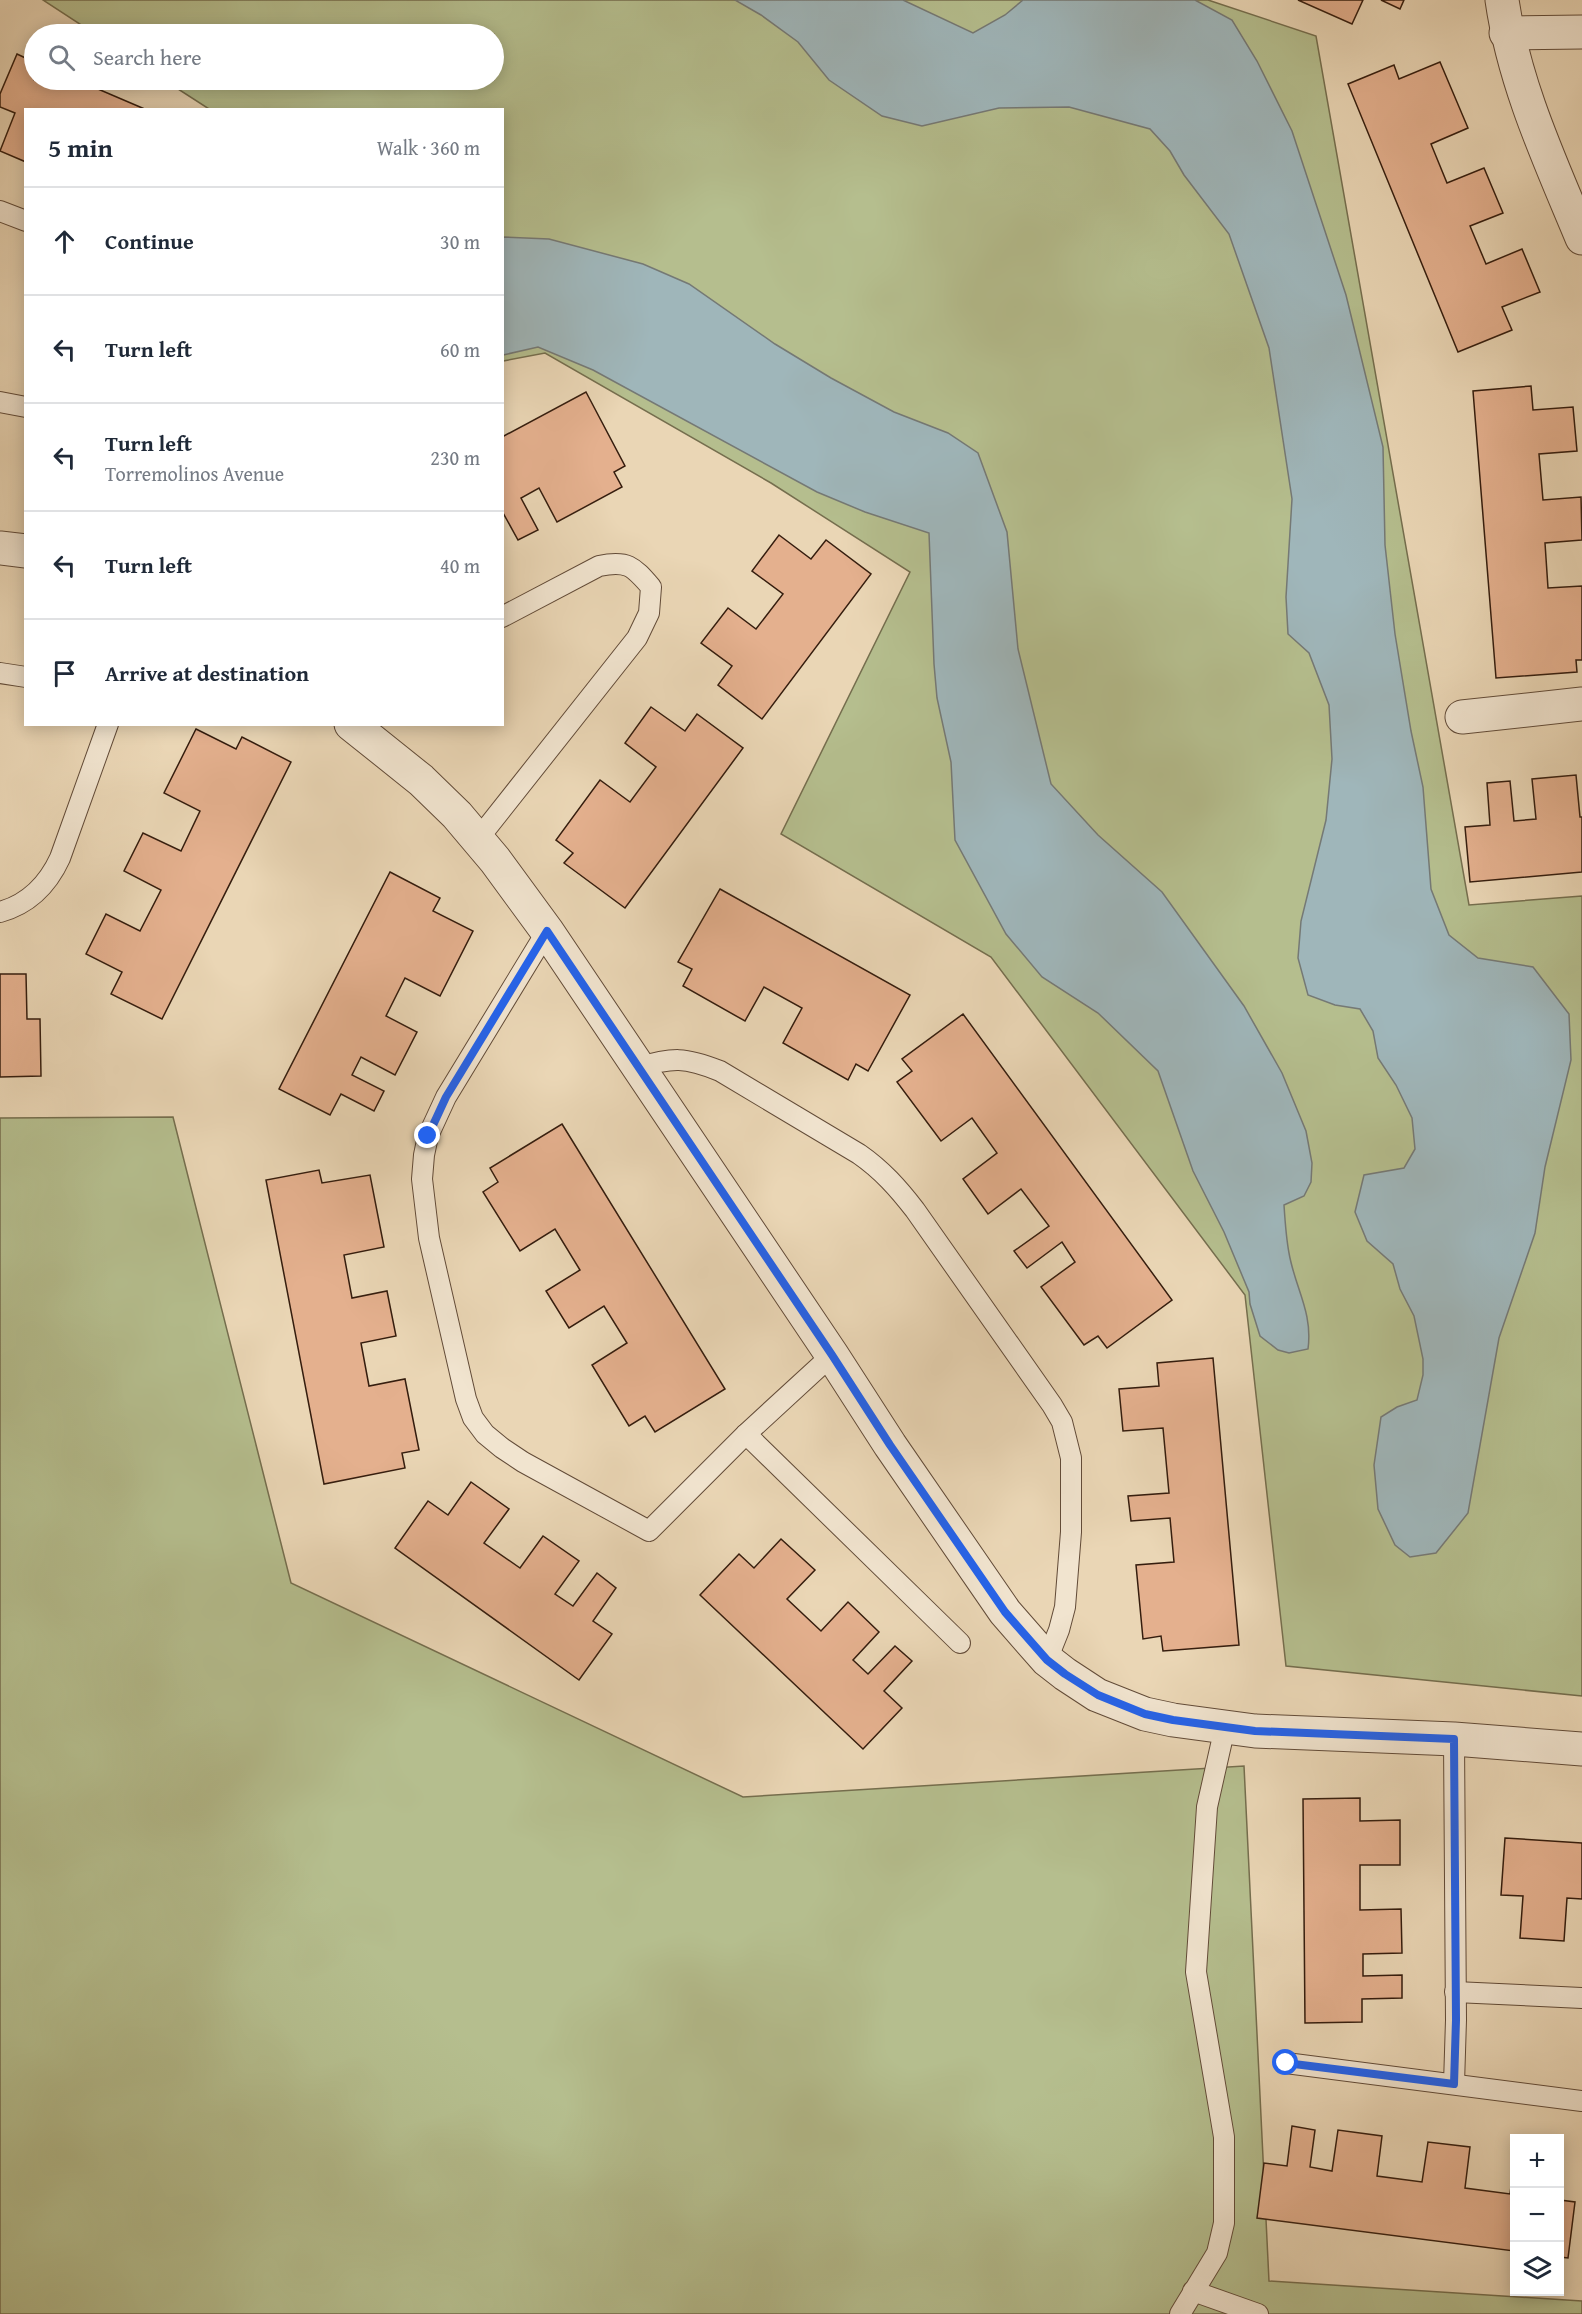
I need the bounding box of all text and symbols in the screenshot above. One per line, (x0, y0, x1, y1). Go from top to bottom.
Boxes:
search box (24, 24, 504, 90)
icon: search (45, 41, 78, 74)
text: Search here (93, 41, 202, 73)
text: 5 min (48, 128, 113, 167)
text: Walk · 360 m (377, 133, 480, 162)
icon: ahead (48, 225, 81, 258)
text: Continue (105, 225, 194, 257)
text: 30 m (440, 227, 480, 256)
icon: left (48, 333, 81, 366)
text: Turn left (105, 333, 192, 365)
text: 60 m (440, 335, 480, 364)
text: Turn left (105, 427, 192, 459)
icon: left (48, 441, 81, 474)
text: 230 m (430, 443, 480, 472)
text: Torremolinos Avenue (105, 459, 284, 488)
icon: left (48, 549, 81, 582)
text: Turn left (105, 549, 192, 581)
text: 40 m (440, 551, 480, 580)
icon: arrive (48, 657, 81, 690)
text: Arrive at destination (105, 657, 309, 689)
route end (414, 1122, 440, 1148)
route start (1272, 2049, 1298, 2075)
map controls (1510, 2134, 1564, 2296)
button: + (1510, 2134, 1564, 2188)
button: − (1510, 2188, 1564, 2242)
button: layers (1510, 2242, 1564, 2296)

